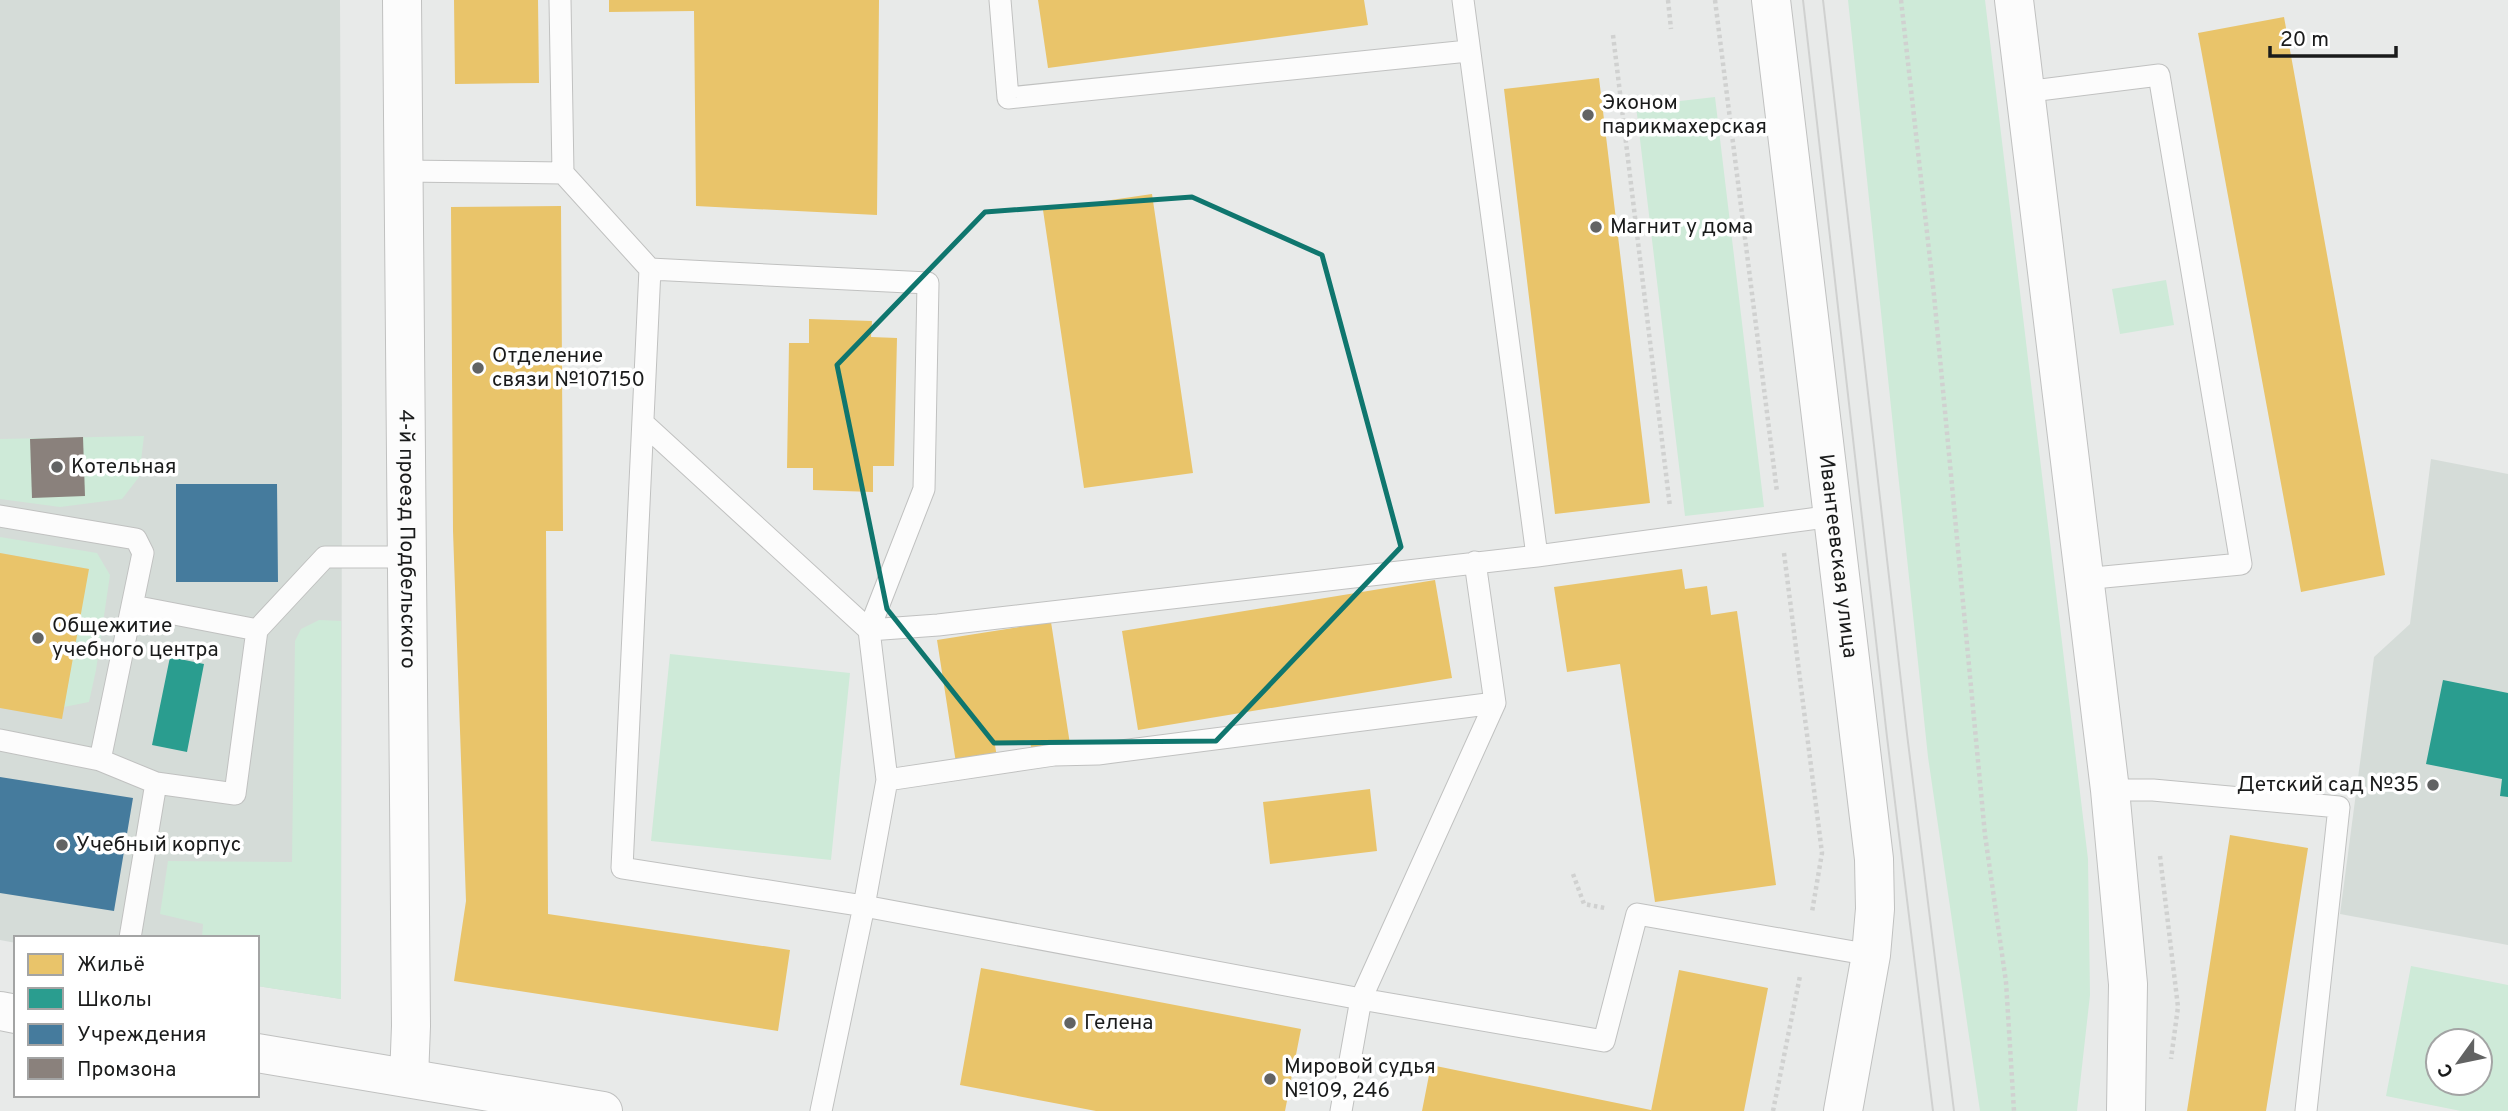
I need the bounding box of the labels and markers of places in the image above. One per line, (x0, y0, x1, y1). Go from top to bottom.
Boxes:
place label: Эконом парикмахерская (1602, 90, 1767, 141)
marker: Эконом парикмахерская (1580, 107, 1596, 123)
place label: Магнит у дома (1610, 214, 1753, 241)
marker: Магнит у дома (1588, 219, 1604, 235)
place label: Отделение связи №107150 (492, 343, 645, 394)
marker: Отделение связи №107150 (470, 360, 486, 376)
place label: Котельная (71, 454, 176, 481)
marker: Котельная (49, 459, 65, 475)
place label: Общежитие учебного центра (52, 613, 219, 664)
marker: Общежитие учебного центра (30, 630, 46, 646)
place label: Детский сад №35 (2237, 772, 2419, 799)
marker: Детский сад №35 (2425, 777, 2441, 793)
place label: Учебный корпус (76, 832, 241, 859)
marker: Учебный корпус (54, 837, 70, 853)
place label: Гелена (1084, 1010, 1153, 1037)
marker: Гелена (1062, 1015, 1078, 1031)
place label: Мировой судья №109, 246 (1284, 1054, 1436, 1105)
marker: Мировой судья №109, 246 (1262, 1071, 1278, 1087)

